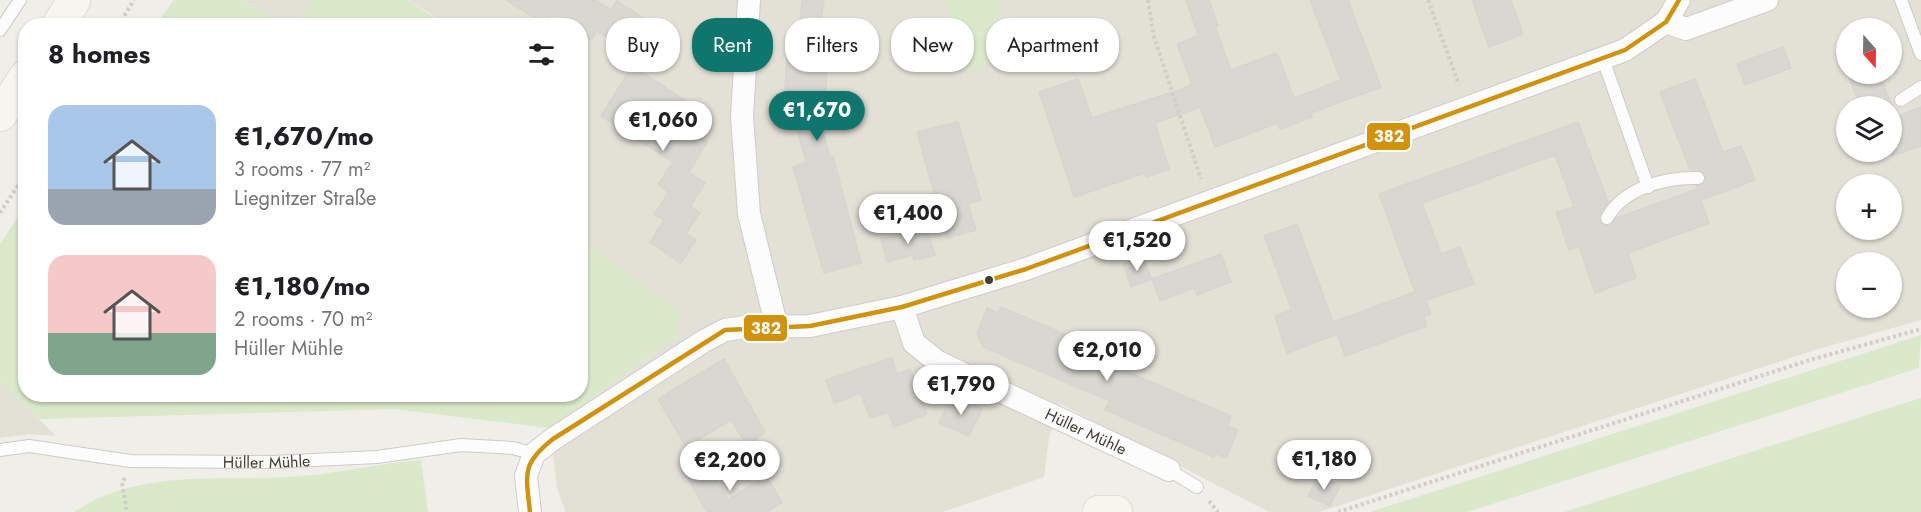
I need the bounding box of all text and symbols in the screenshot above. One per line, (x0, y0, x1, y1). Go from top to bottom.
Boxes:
chip: Buy (606, 18, 680, 72)
chip: Rent (692, 18, 773, 72)
chip: Filters (785, 18, 879, 72)
chip: New (891, 18, 974, 72)
chip: Apartment (986, 18, 1119, 72)
north arrow (1836, 18, 1902, 84)
map controls (1836, 18, 1902, 318)
text: 8 homes (48, 35, 150, 73)
icon: filters (525, 38, 558, 71)
pin: €1,670 (768, 91, 866, 142)
text: €1,670 (783, 96, 851, 125)
button: layers (1836, 96, 1902, 162)
pin: €1,060 (614, 101, 712, 152)
text: €1,060 (628, 106, 698, 135)
text: €1,670/mo (234, 117, 374, 155)
line badge: 382 (1366, 122, 1411, 151)
text: 382 (1374, 125, 1404, 148)
icon: home (96, 129, 168, 201)
text: 3 rooms · 77 m² (234, 155, 371, 184)
button: + (1836, 174, 1902, 240)
text: Liegnitzer Straße (234, 184, 376, 213)
pin: €1,400 (859, 194, 957, 245)
text: €1,400 (873, 199, 943, 228)
pin: €1,520 (1088, 221, 1186, 272)
text: €1,520 (1102, 226, 1172, 255)
button: − (1836, 252, 1902, 318)
text: €1,180/mo (234, 267, 370, 305)
unlabelled marker (983, 274, 995, 286)
icon: home (96, 279, 168, 351)
text: 2 rooms · 70 m² (234, 305, 372, 334)
line badge: 382 (743, 314, 788, 342)
text: 382 (751, 317, 781, 340)
pin: €2,010 (1058, 331, 1156, 382)
text: Hüller Mühle (234, 334, 343, 363)
text: €2,010 (1072, 336, 1142, 365)
pin: €1,790 (912, 365, 1010, 416)
text: €1,790 (927, 370, 995, 399)
street label: Hüller Mühle (1042, 402, 1131, 460)
pin: €1,180 (1275, 440, 1373, 491)
pin: €2,200 (681, 441, 779, 492)
text: €1,180 (1291, 445, 1357, 474)
text: €2,200 (694, 446, 766, 475)
street label: Hüller Mühle (223, 449, 311, 474)

